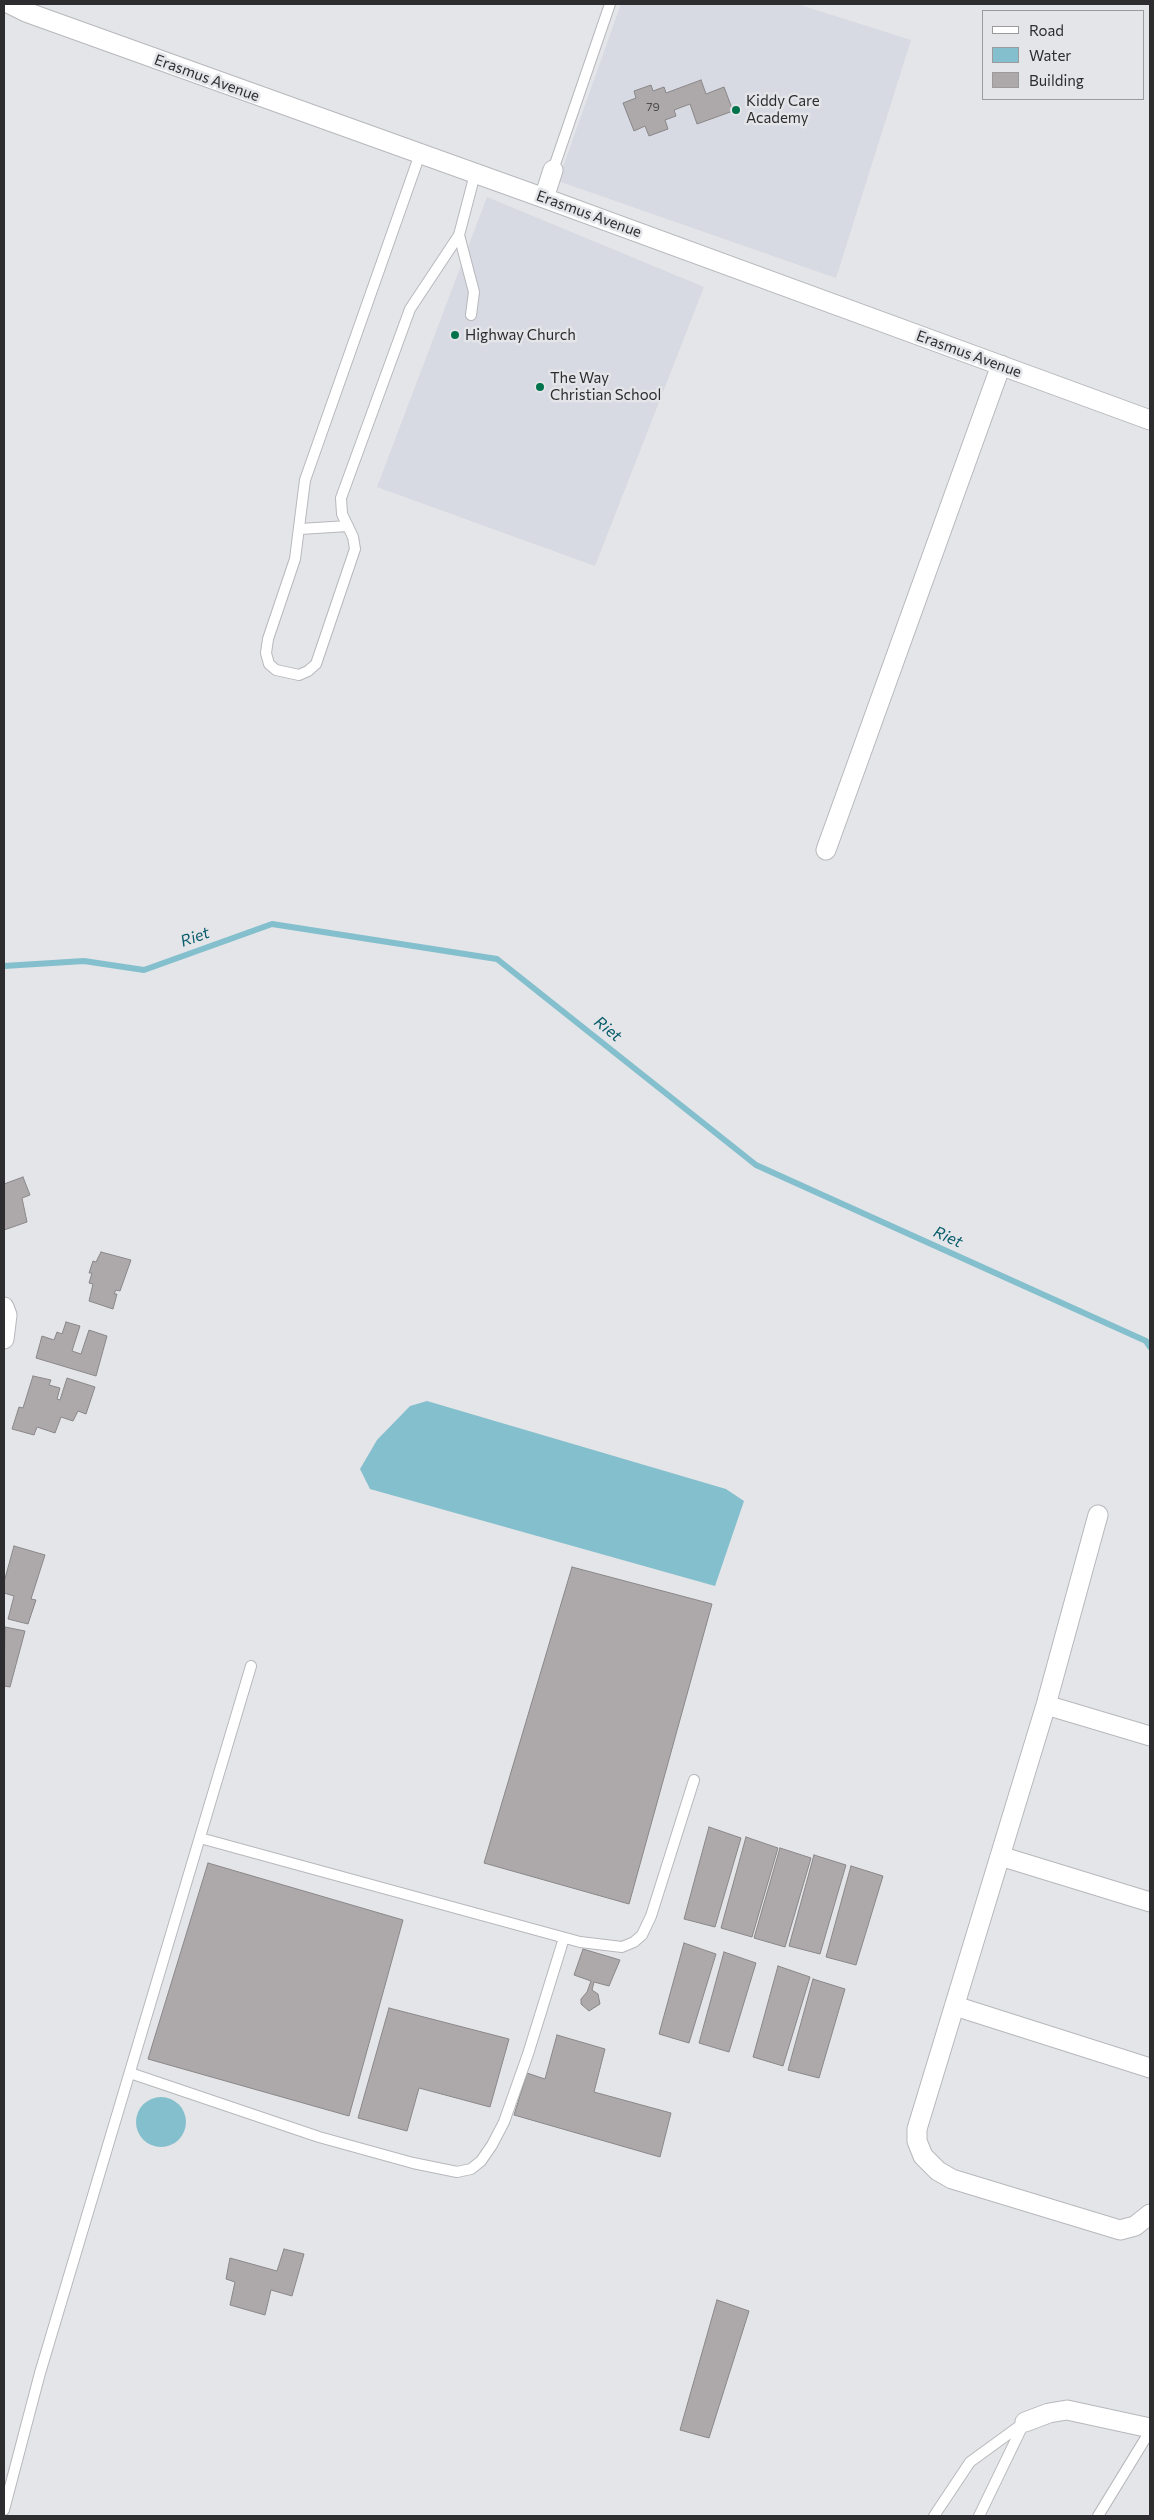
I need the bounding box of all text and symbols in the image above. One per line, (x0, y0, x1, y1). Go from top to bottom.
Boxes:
legend (982, 10, 1144, 100)
text: Road (1029, 21, 1064, 39)
text: Water (1029, 46, 1071, 64)
street label: Erasmus Avenue (152, 51, 262, 105)
text: Building (1029, 71, 1084, 89)
place label: Kiddy Care Academy (746, 92, 820, 127)
house number: 79 (646, 100, 660, 114)
marker: Kiddy Care Academy (730, 104, 742, 116)
street label: Erasmus Avenue (534, 187, 644, 241)
place label: Highway Church (465, 326, 576, 344)
street label: Erasmus Avenue (914, 327, 1024, 381)
marker: Highway Church (449, 329, 461, 341)
place label: The Way Christian School (550, 369, 661, 404)
marker: The Way Christian School (534, 381, 546, 393)
water label: Riet (178, 923, 212, 951)
water label: Riet (590, 1012, 626, 1046)
water label: Riet (931, 1222, 965, 1252)

